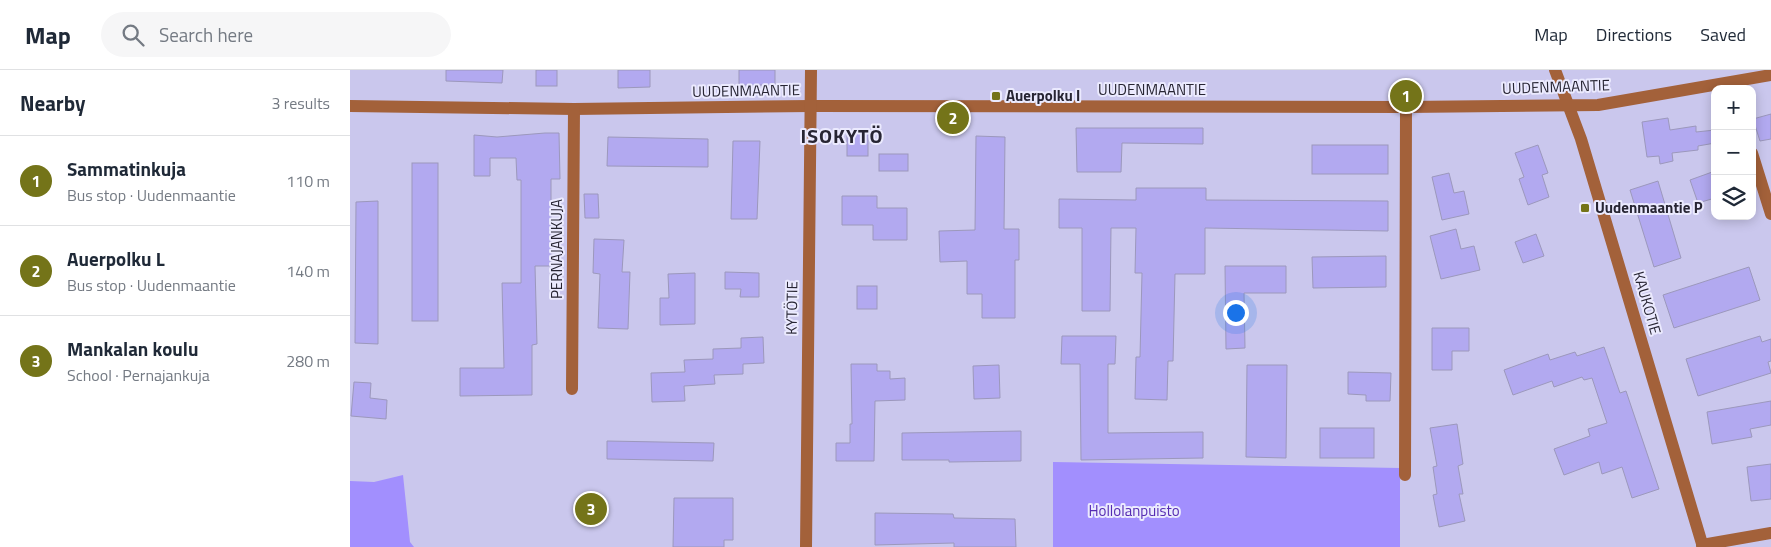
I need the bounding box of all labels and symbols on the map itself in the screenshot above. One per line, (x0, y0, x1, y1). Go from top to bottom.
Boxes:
street label: UUDENMAANTIE (1502, 73, 1610, 100)
pin: 1 (1390, 77, 1422, 115)
street label: UUDENMAANTIE (692, 78, 800, 103)
street label: UUDENMAANTIE (1098, 78, 1206, 101)
place label: Auerpolku I (1006, 84, 1080, 107)
marker: Auerpolku I (990, 90, 1002, 102)
pin: 2 (937, 99, 969, 137)
district label: ISOKYTÖ (800, 120, 884, 151)
place label: Uudenmaantie P (1595, 196, 1703, 219)
street label: PERNAJANKUJA (545, 199, 568, 299)
marker: Uudenmaantie P (1579, 202, 1591, 214)
street label: KAUKOTIE (1627, 269, 1667, 337)
street label: KYTÖTIE (780, 281, 803, 335)
your location (1223, 300, 1249, 326)
pin: 3 (575, 490, 607, 528)
park label: Hollolanpuisto (1088, 499, 1180, 522)

